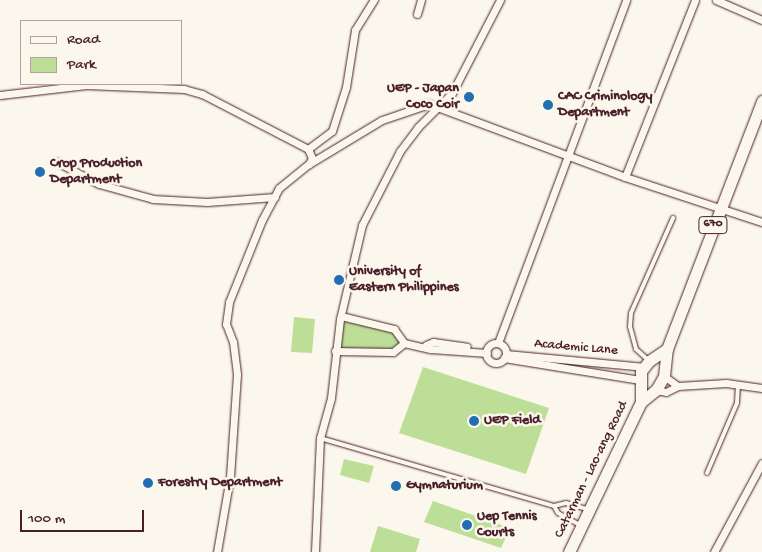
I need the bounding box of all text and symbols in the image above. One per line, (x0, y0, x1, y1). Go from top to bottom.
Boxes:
legend (20, 20, 182, 85)
text: Road (67, 31, 100, 49)
text: Park (67, 56, 96, 74)
place label: UEP - Japan Coco Coir (387, 81, 459, 114)
place label: CAC Criminology Department (558, 89, 652, 121)
marker: UEP - Japan Coco Coir (463, 91, 475, 103)
marker: CAC Criminology Department (542, 99, 554, 111)
place label: Crop Production Department (50, 156, 142, 188)
marker: Crop Production Department (34, 166, 46, 178)
road number: 670 (698, 216, 728, 234)
place label: University of Eastern Philippines (349, 264, 459, 296)
marker: University of Eastern Philippines (333, 274, 345, 286)
street label: Academic Lane (533, 336, 619, 360)
street label: Catarman - Lao-ang Road (552, 399, 632, 541)
place label: UEP Field (484, 413, 541, 429)
marker: UEP Field (468, 415, 480, 427)
place label: Forestry Department (158, 475, 282, 491)
marker: Forestry Department (142, 477, 154, 489)
place label: Gymnaturium (406, 478, 483, 494)
marker: Gymnaturium (390, 480, 402, 492)
scale bar (22, 500, 146, 532)
place label: Uep Tennis Courts (477, 509, 537, 542)
text: 100 m (28, 510, 65, 528)
marker: Uep Tennis Courts (461, 519, 473, 531)

